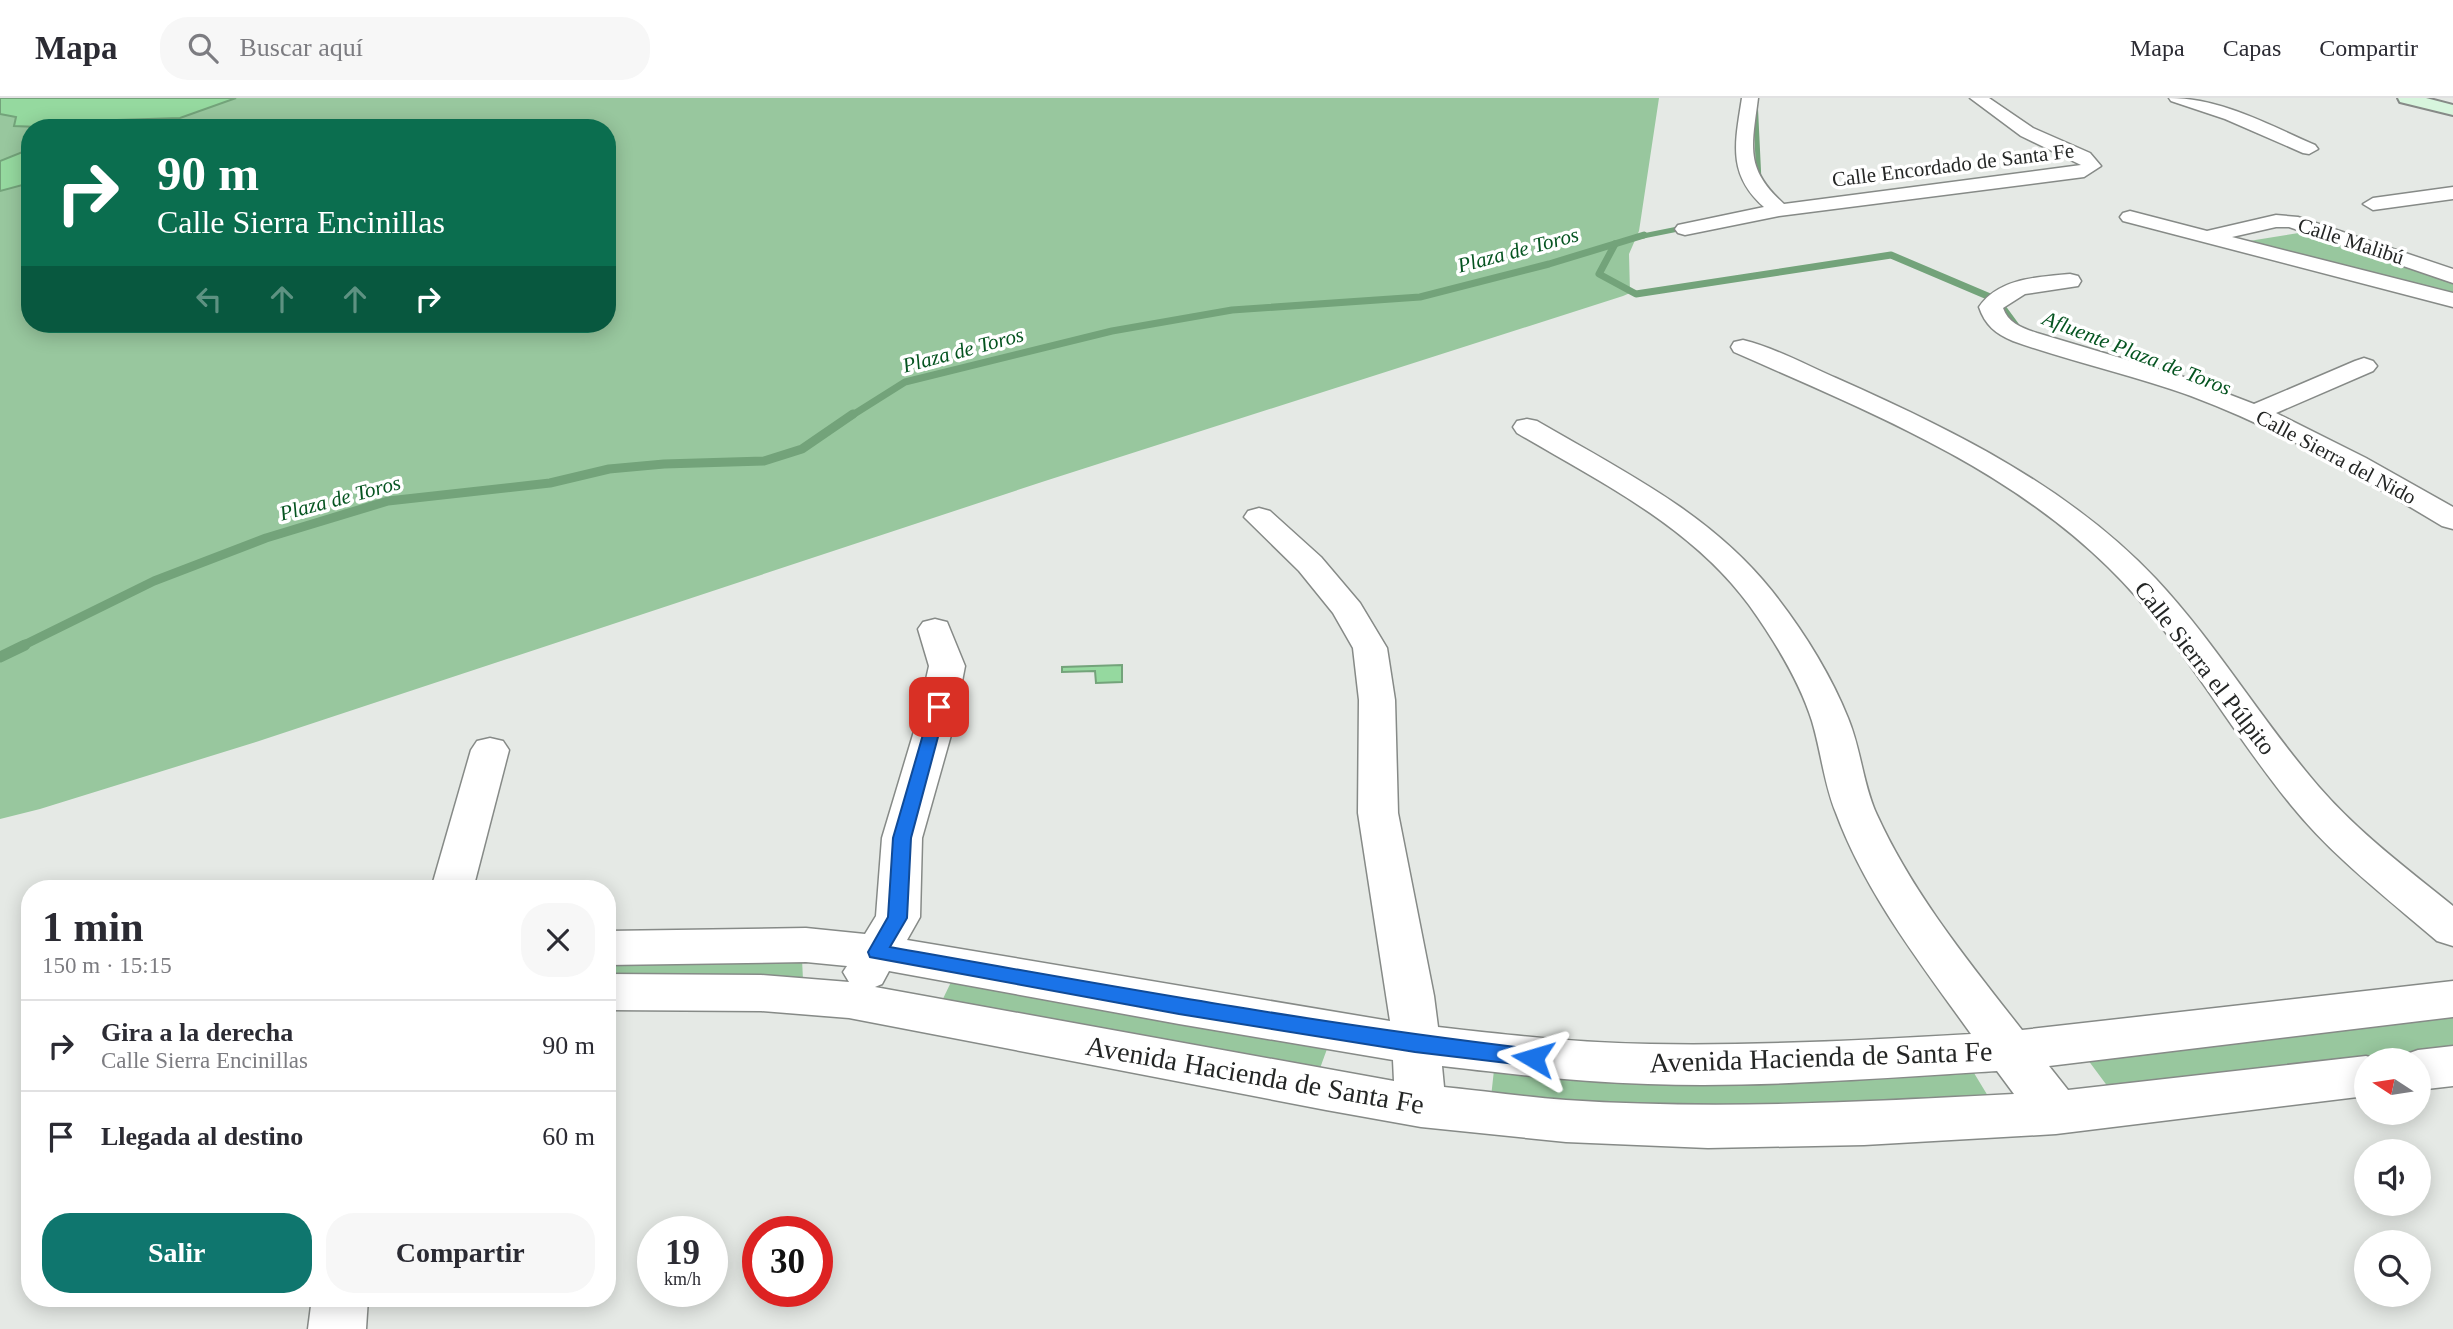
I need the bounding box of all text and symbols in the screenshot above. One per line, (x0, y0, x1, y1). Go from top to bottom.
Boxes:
search box (160, 17, 650, 80)
icon: search (184, 29, 222, 67)
text: Mapa (35, 30, 118, 66)
text: Buscar aquí (240, 33, 363, 62)
text: Mapa (2130, 35, 2185, 61)
text: Capas (2223, 35, 2281, 61)
text: Compartir (2319, 35, 2418, 61)
street label: Calle Encordado de Santa Fe (1831, 138, 2075, 192)
text: 90 m (157, 146, 259, 201)
icon: right (42, 147, 133, 238)
text: Calle Sierra Encinillas (157, 204, 445, 240)
street label: Calle Malibú (2295, 213, 2408, 270)
water label: Plaza de Toros (1454, 222, 1581, 278)
icon: left (190, 280, 228, 318)
icon: ahead (263, 280, 301, 318)
icon: ahead (336, 280, 374, 318)
icon: right (409, 280, 447, 318)
water label: Afluente Plaza de Toros (2038, 305, 2235, 400)
water label: Plaza de Toros (899, 322, 1026, 378)
street label: Calle Sierra del Nido (2252, 405, 2420, 509)
water label: Plaza de Toros (276, 470, 403, 526)
street label: Calle Sierra el Púlpito (2129, 576, 2281, 760)
pin (909, 677, 969, 737)
icon: arrive (920, 688, 958, 726)
button: close (521, 903, 595, 977)
text: 1 min (42, 904, 144, 950)
text: 150 m · 15:15 (42, 953, 172, 978)
text: Gira a la derecha (101, 1018, 293, 1047)
position arrow (1496, 1021, 1570, 1095)
icon: right (42, 1027, 80, 1065)
street label: Avenida Hacienda de Santa Fe (1083, 1030, 1427, 1120)
text: 90 m (542, 1031, 595, 1060)
street label: Avenida Hacienda de Santa Fe (1649, 1036, 1993, 1078)
text: Calle Sierra Encinillas (101, 1048, 308, 1073)
north arrow (2354, 1048, 2431, 1125)
map controls (2354, 1048, 2431, 1307)
icon: arrive (42, 1118, 80, 1156)
text: Llegada al destino (101, 1122, 303, 1151)
text: 60 m (542, 1122, 595, 1151)
button: sound (2354, 1139, 2431, 1216)
button: Salir (42, 1213, 312, 1293)
button: Compartir (326, 1213, 595, 1293)
speed limit sign: 30 (742, 1216, 833, 1307)
button: search (2354, 1230, 2431, 1307)
text: 19 (665, 1233, 700, 1272)
text: km/h (664, 1269, 701, 1289)

